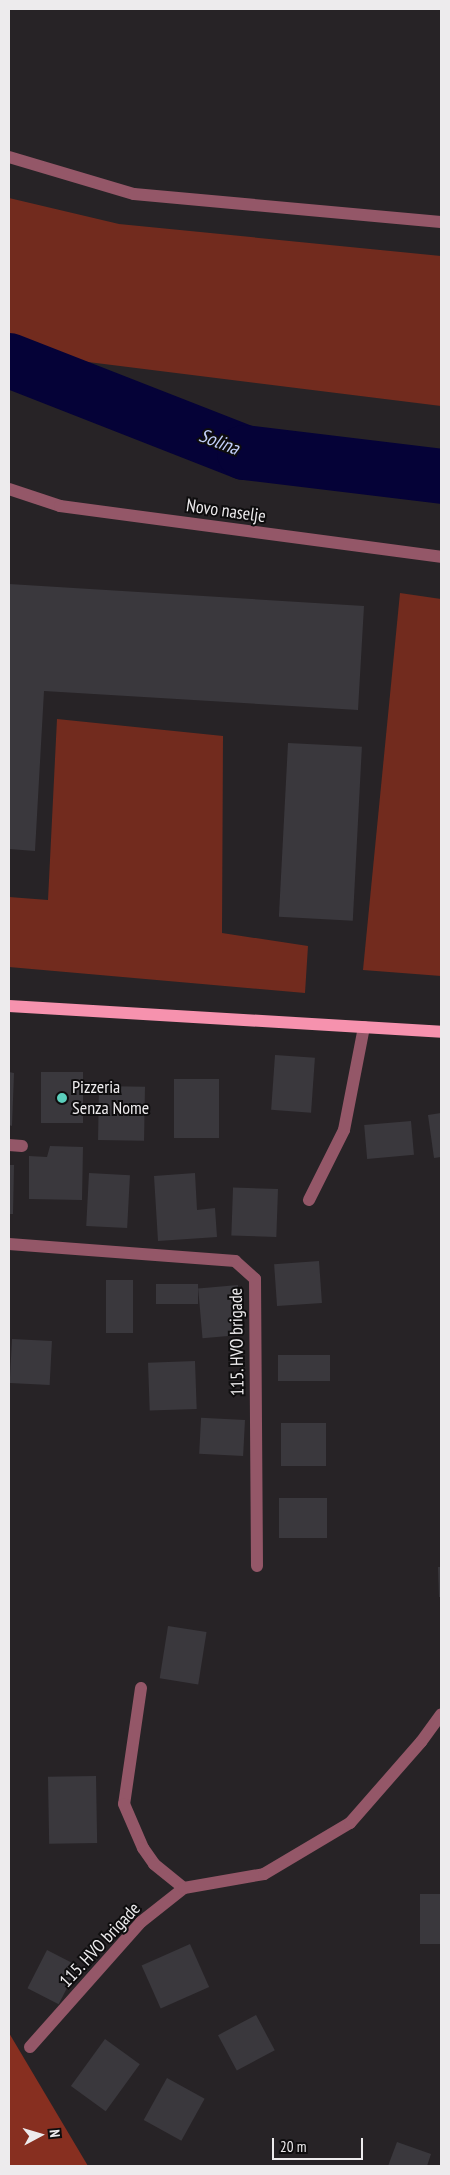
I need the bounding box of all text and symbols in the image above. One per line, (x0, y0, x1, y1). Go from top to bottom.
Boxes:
water label: Solina (196, 424, 242, 460)
street label: Novo naselje (185, 495, 267, 527)
place label: Pizzeria Senza Nome (72, 1077, 149, 1120)
marker: Pizzeria Senza Nome (56, 1092, 68, 1104)
street label: 115. HVO brigade (225, 1287, 249, 1397)
street label: 115. HVO brigade (55, 1898, 145, 1992)
north arrow (15, 2110, 65, 2160)
scale bar (275, 2128, 366, 2160)
text: N (46, 2129, 64, 2138)
text: 20 m (280, 2137, 306, 2156)

